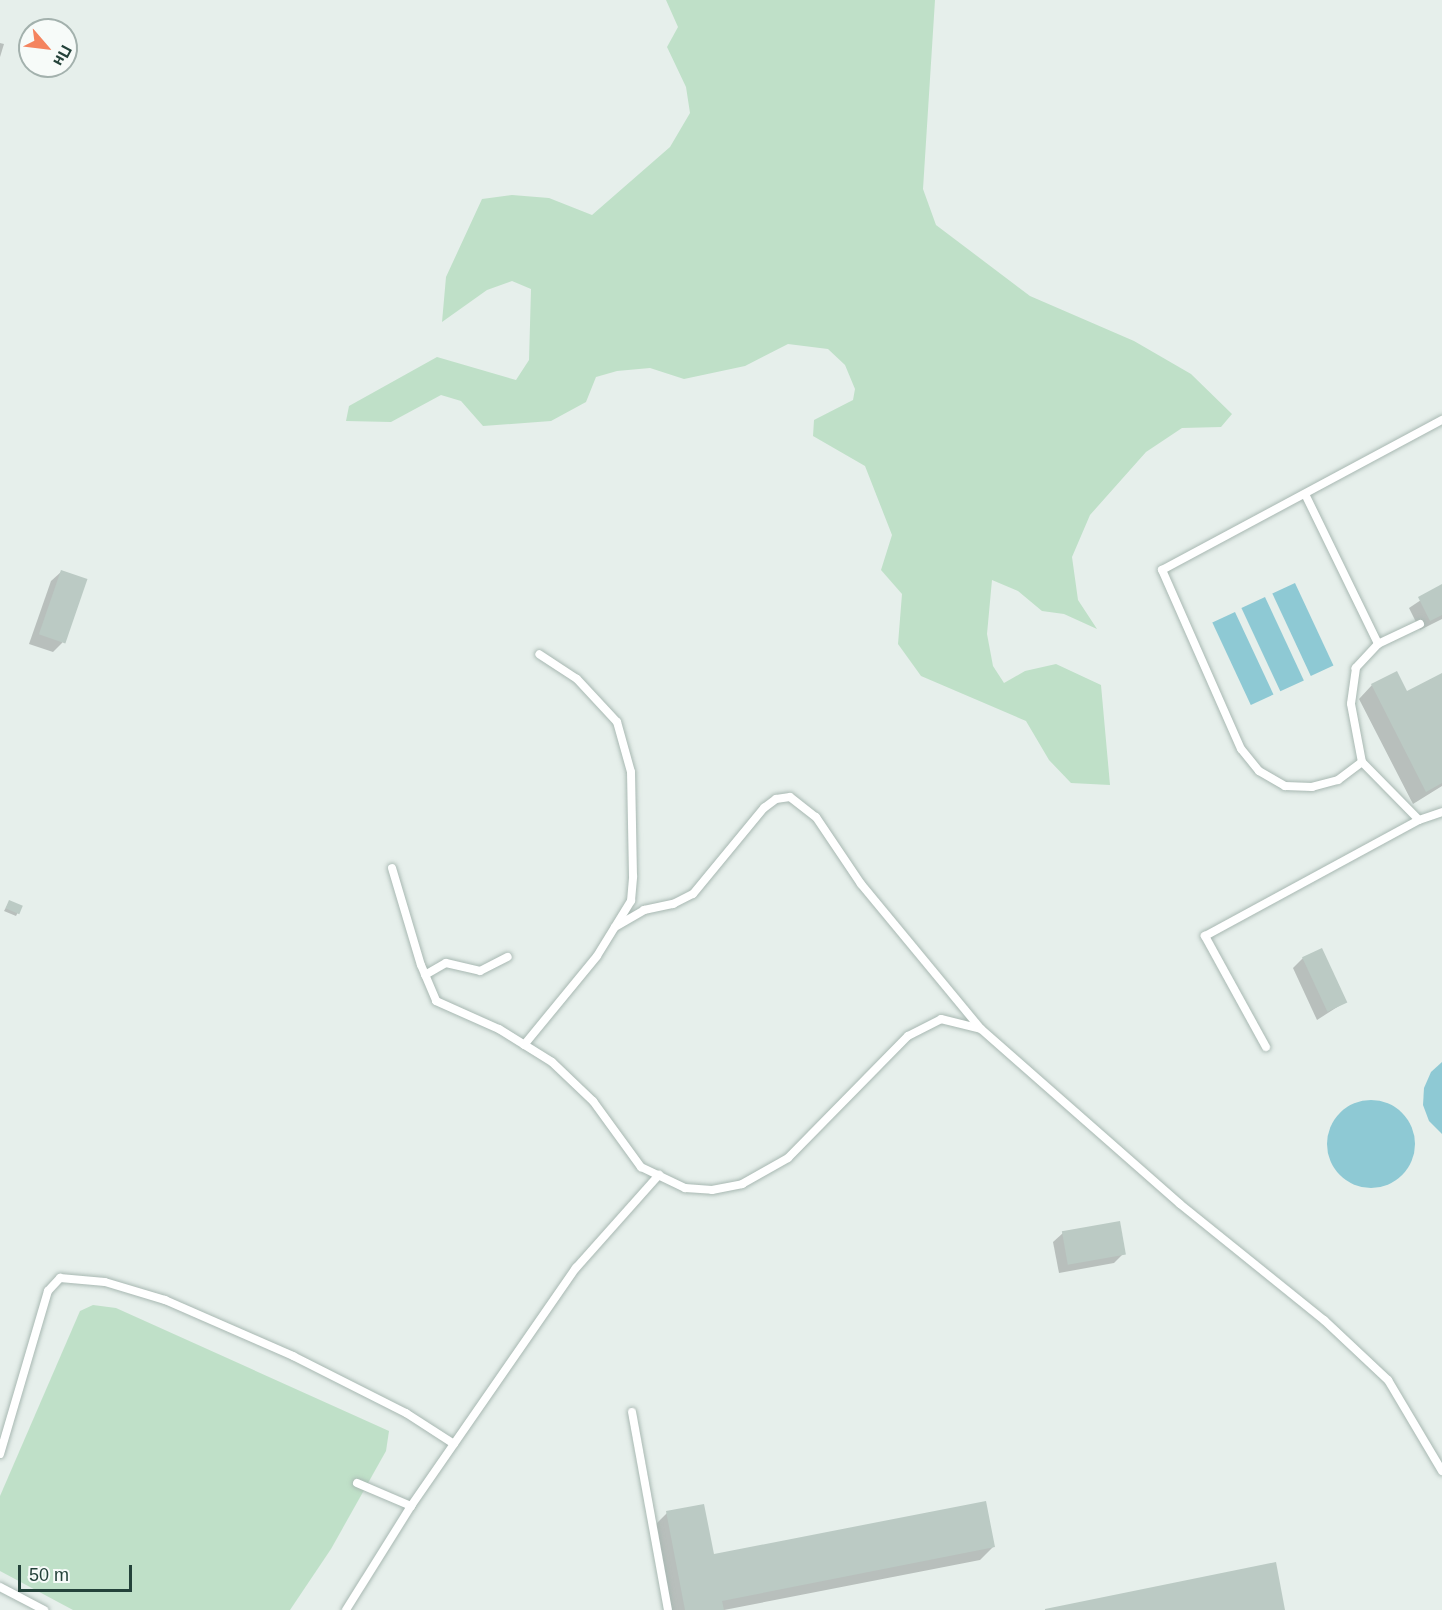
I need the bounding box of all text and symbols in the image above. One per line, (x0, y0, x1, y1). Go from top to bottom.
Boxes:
north arrow (18, 18, 78, 78)
text: Пн (50, 42, 75, 69)
scale bar (21, 1553, 135, 1591)
text: 50 m (29, 1565, 69, 1585)

